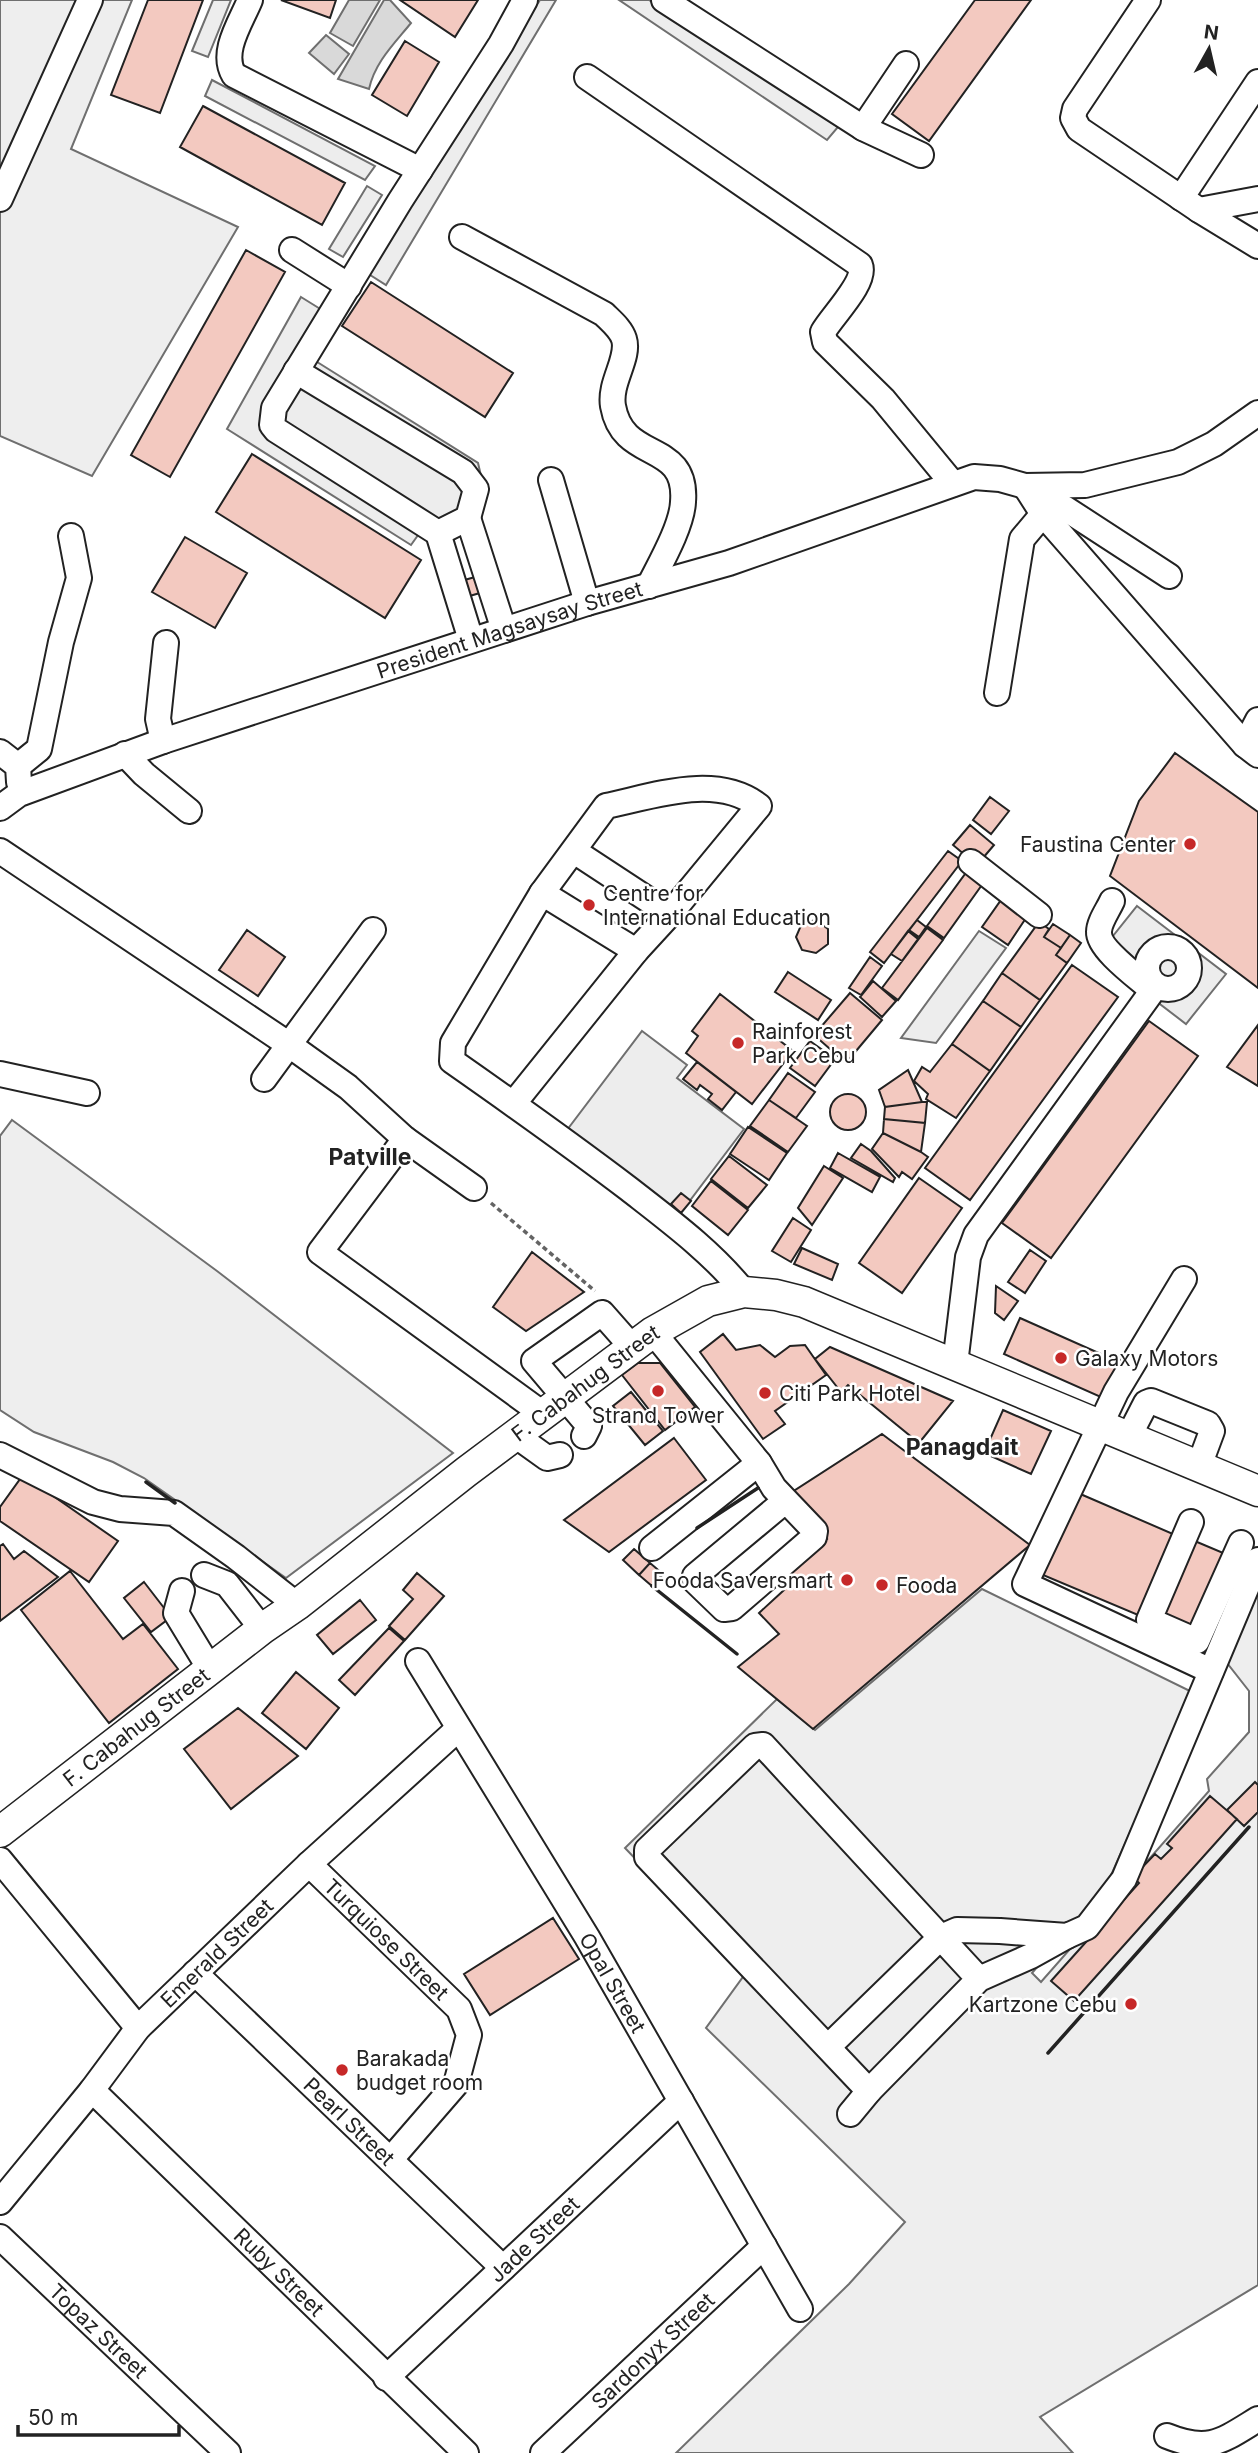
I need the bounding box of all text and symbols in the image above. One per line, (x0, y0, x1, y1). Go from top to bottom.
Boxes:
north arrow (1174, 14, 1244, 84)
text: N (1203, 20, 1220, 45)
street label: President Magsaysay Street (373, 576, 645, 683)
place label: Faustina Center (1020, 832, 1176, 857)
marker: Faustina Center (1182, 836, 1198, 852)
place label: Centre for International Education (603, 881, 831, 930)
marker: Centre for International Education (581, 897, 597, 913)
place label: Rainforest Park Cebu (752, 1019, 856, 1068)
marker: Rainforest Park Cebu (730, 1035, 746, 1051)
district label: Patville (328, 1143, 412, 1171)
street label: F. Cabahug Street (506, 1319, 663, 1446)
place label: Galaxy Motors (1075, 1346, 1218, 1371)
marker: Galaxy Motors (1053, 1350, 1069, 1366)
place label: Citi Park Hotel (779, 1381, 920, 1406)
marker: Strand Tower (650, 1383, 666, 1399)
marker: Citi Park Hotel (757, 1385, 773, 1401)
place label: Strand Tower (592, 1403, 724, 1428)
district label: Panagdait (906, 1433, 1019, 1461)
place label: Fooda Saversmart (653, 1568, 833, 1593)
marker: Fooda Saversmart (839, 1572, 855, 1588)
place label: Fooda (896, 1573, 957, 1598)
marker: Fooda (874, 1577, 890, 1593)
street label: F. Cabahug Street (58, 1662, 214, 1791)
street label: Turquiose Street (319, 1873, 454, 2005)
street label: Emerald Street (155, 1893, 278, 2012)
street label: Opal Street (575, 1928, 652, 2037)
place label: Kartzone Cebu (969, 1992, 1117, 2017)
marker: Kartzone Cebu (1123, 1996, 1139, 2012)
place label: Barakada budget room (356, 2046, 483, 2095)
marker: Barakada budget room (334, 2062, 350, 2078)
street label: Pearl Street (299, 2072, 400, 2170)
street label: Jade Street (484, 2191, 584, 2287)
street label: Ruby Street (229, 2223, 329, 2321)
street label: Topaz Street (44, 2278, 153, 2383)
street label: Sardonyx Street (586, 2287, 719, 2414)
scale bar (18, 2394, 178, 2438)
text: 50 m (28, 2405, 78, 2430)

